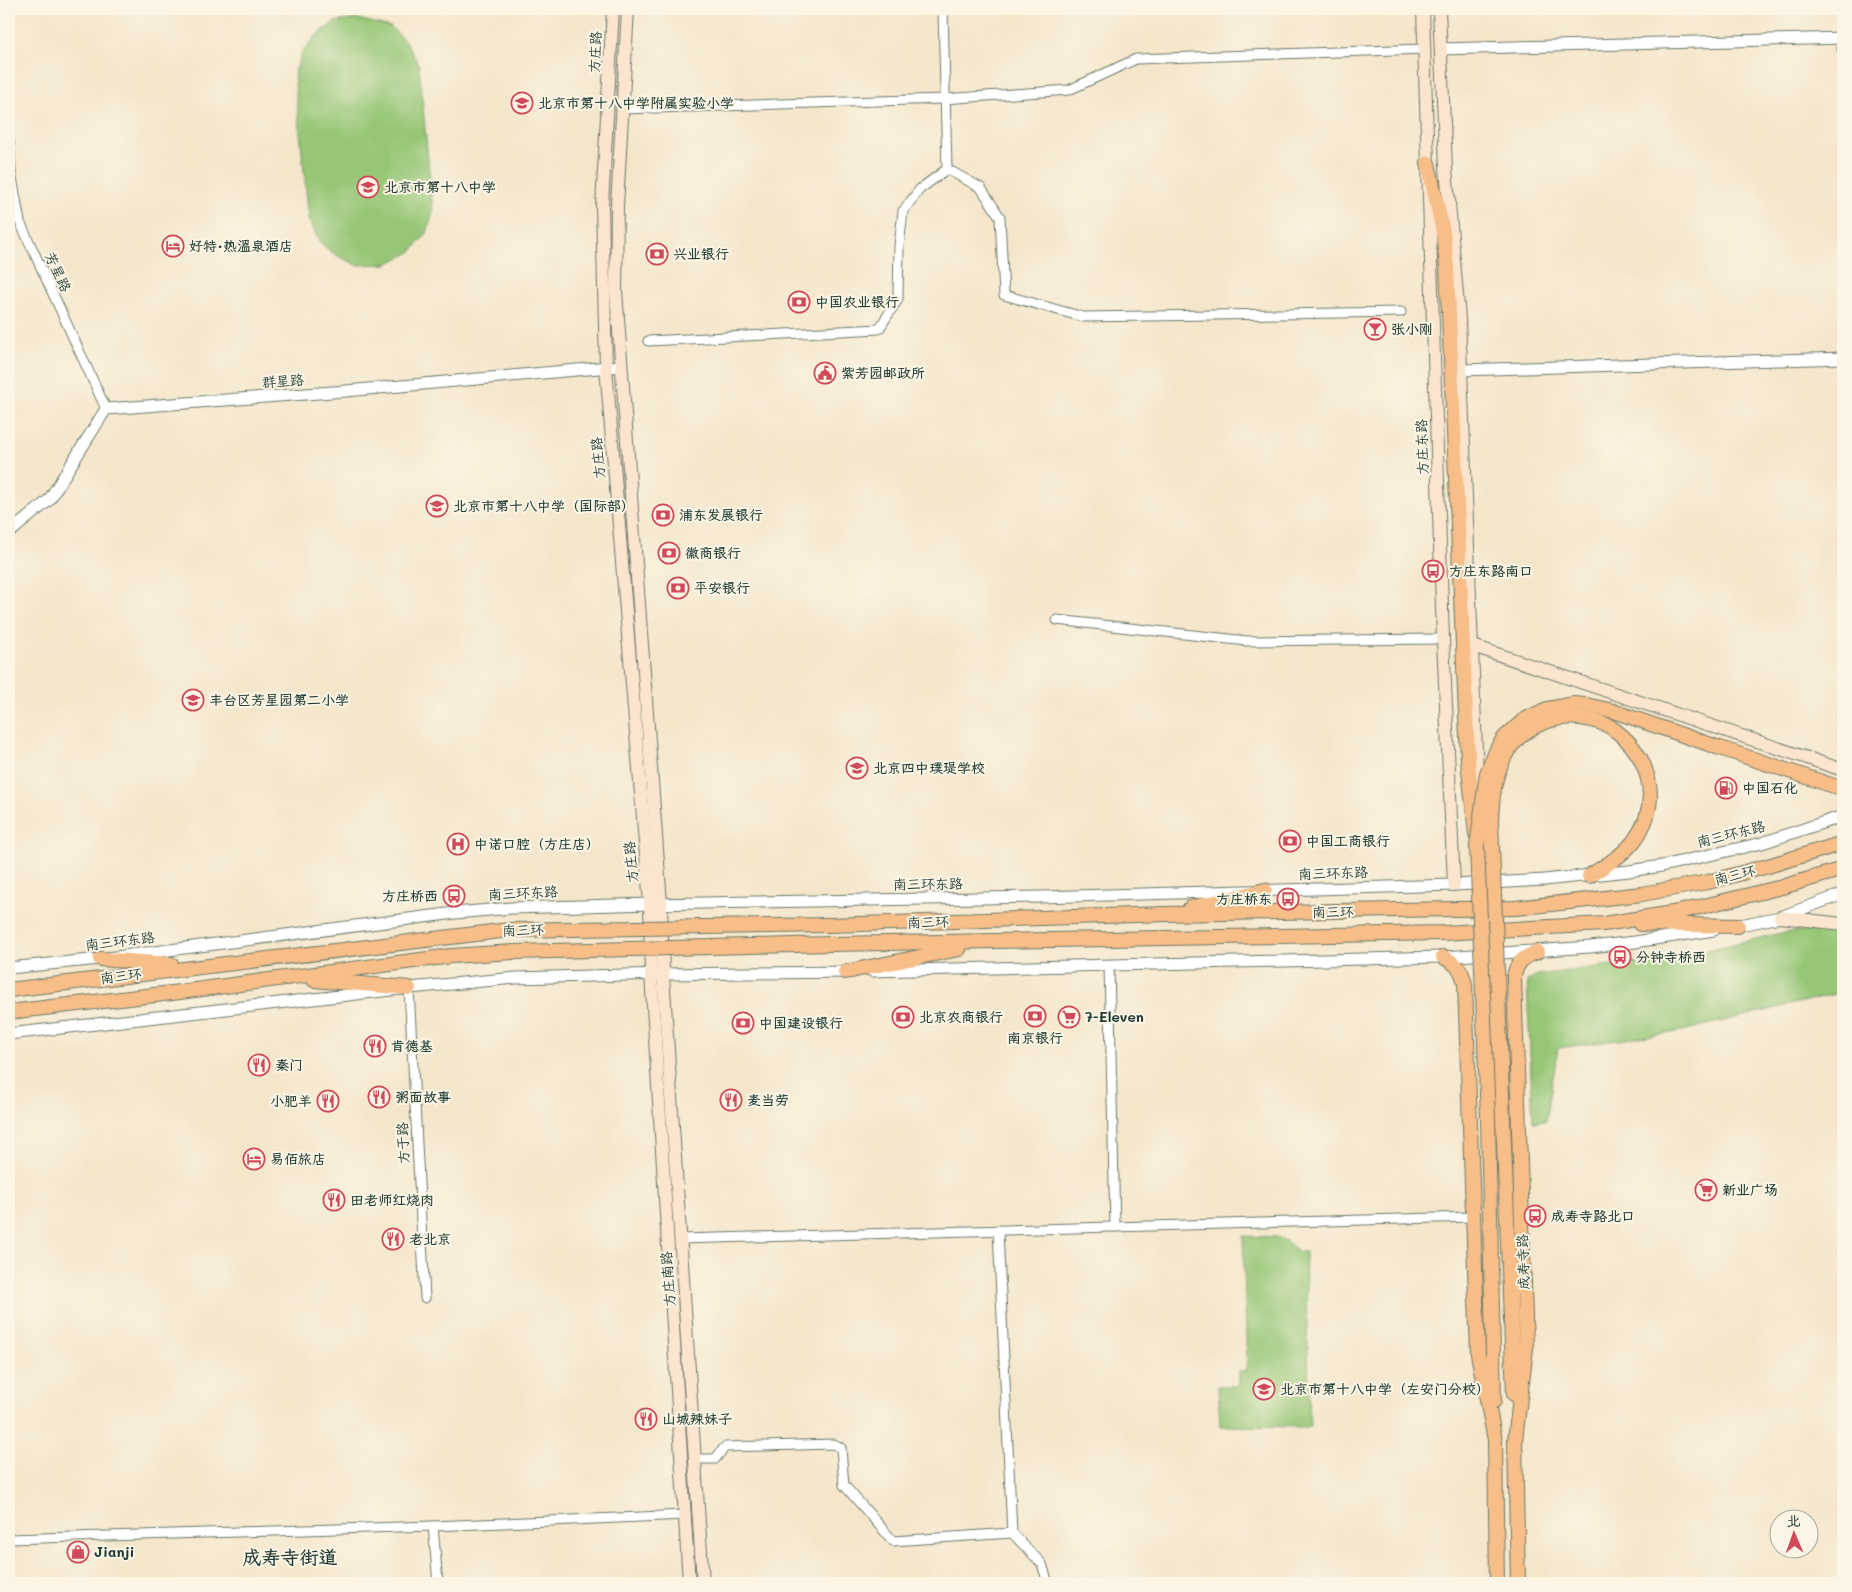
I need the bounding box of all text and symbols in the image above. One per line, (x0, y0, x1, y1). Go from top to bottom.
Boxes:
street label: 方庄路 (584, 31, 605, 73)
school or university icon: 北京市第十八中学附属实验小学 (510, 91, 534, 115)
place label: 北京市第十八中学附属实验小学 (538, 93, 734, 112)
school or university icon: 北京市第十八中学 (356, 175, 380, 199)
place label: 北京市第十八中学 (384, 177, 496, 196)
hotel icon: 好特·热温泉酒店 (161, 234, 185, 258)
place label: 好特·热温泉酒店 (189, 236, 293, 255)
bank icon: 兴业银行 (645, 242, 669, 266)
place label: 兴业银行 (673, 244, 729, 263)
street label: 芳星路 (41, 249, 76, 295)
bank icon: 中国农业银行 (787, 290, 811, 314)
place label: 中国农业银行 (815, 292, 899, 311)
bar icon: 张小刚 (1363, 317, 1387, 341)
place label: 张小刚 (1391, 319, 1433, 338)
public building icon: 紫芳园邮政所 (813, 361, 837, 385)
place label: 紫芳园邮政所 (841, 363, 925, 382)
street label: 群星路 (261, 370, 305, 391)
street label: 方庄东路 (1411, 419, 1432, 475)
street label: 方庄路 (586, 436, 609, 480)
school or university icon: 北京市第十八中学（国际部） (425, 494, 449, 518)
place label: 北京市第十八中学（国际部） (453, 496, 635, 515)
bank icon: 浦东发展银行 (651, 503, 675, 527)
place label: 浦东发展银行 (679, 505, 763, 524)
bank icon: 徽商银行 (657, 541, 681, 565)
place label: 徽商银行 (685, 543, 741, 562)
bus stop icon: 方庄东路南口 (1421, 559, 1445, 583)
place label: 方庄东路南口 (1449, 561, 1533, 580)
bank icon: 平安银行 (666, 576, 690, 600)
place label: 平安银行 (694, 578, 750, 597)
school or university icon: 丰台区芳星园第二小学 (181, 688, 205, 712)
place label: 丰台区芳星园第二小学 (209, 690, 349, 709)
school or university icon: 北京四中璞瑅学校 (845, 756, 869, 780)
place label: 北京四中璞瑅学校 (873, 758, 985, 777)
fuel station icon: 中国石化 (1714, 776, 1738, 800)
place label: 中国石化 (1742, 778, 1798, 797)
street label: 南三环东路 (1695, 816, 1767, 851)
bank icon: 中国工商银行 (1278, 829, 1302, 853)
place label: 中国工商银行 (1306, 831, 1390, 850)
hospital icon: 中诺口腔（方庄店） (446, 832, 470, 856)
place label: 中诺口腔（方庄店） (474, 834, 600, 853)
street label: 方庄路 (619, 840, 642, 884)
street label: 南三环 (1712, 860, 1758, 889)
street label: 南三环东路 (1298, 862, 1368, 883)
street label: 南三环东路 (893, 873, 963, 894)
street label: 南三环东路 (488, 881, 558, 904)
bus stop icon: 方庄桥西 (442, 884, 466, 908)
place label: 方庄桥西 (382, 886, 438, 905)
bus stop icon: 方庄桥东 (1276, 887, 1300, 911)
place label: 方庄桥东 (1216, 889, 1272, 908)
street label: 南三环 (1312, 902, 1354, 921)
street label: 南三环 (907, 911, 949, 932)
street label: 南三环 (502, 919, 544, 940)
street label: 南三环东路 (84, 927, 156, 954)
bus stop icon: 分钟寺桥西 (1608, 945, 1632, 969)
place label: 分钟寺桥西 (1636, 947, 1706, 966)
street label: 南三环 (99, 964, 143, 987)
bank icon: 南京银行 (1023, 1004, 1047, 1028)
bank icon: 北京农商银行 (891, 1005, 915, 1029)
supermarket icon: 7-Eleven (1057, 1005, 1081, 1029)
place label: 北京农商银行 (919, 1007, 1003, 1026)
place label: 7-Eleven (1085, 1007, 1144, 1026)
bank icon: 中国建设银行 (731, 1011, 755, 1035)
place label: 中国建设银行 (759, 1013, 843, 1032)
place label: 南京银行 (1007, 1028, 1063, 1047)
restaurant icon: 肯德基 (363, 1034, 387, 1058)
place label: 肯德基 (391, 1036, 433, 1055)
restaurant icon: 秦门 (247, 1053, 271, 1077)
place label: 秦门 (275, 1055, 303, 1074)
restaurant icon: 粥面故事 (367, 1085, 391, 1109)
place label: 粥面故事 (395, 1087, 451, 1106)
restaurant icon: 麦当劳 (719, 1088, 743, 1112)
restaurant icon: 小肥羊 (316, 1089, 340, 1113)
place label: 麦当劳 (747, 1090, 789, 1109)
place label: 小肥羊 (270, 1091, 312, 1110)
street label: 方于路 (392, 1122, 413, 1164)
hotel icon: 易佰旅店 (242, 1147, 266, 1171)
place label: 易佰旅店 (270, 1149, 326, 1168)
supermarket icon: 新业广场 (1694, 1178, 1718, 1202)
place label: 新业广场 (1722, 1180, 1778, 1199)
restaurant icon: 田老师红烧肉 (322, 1188, 346, 1212)
place label: 田老师红烧肉 (350, 1190, 434, 1209)
bus stop icon: 成寿寺路北口 (1523, 1204, 1547, 1228)
place label: 成寿寺路北口 (1551, 1206, 1635, 1225)
restaurant icon: 老北京 (381, 1227, 405, 1251)
place label: 老北京 (409, 1229, 451, 1248)
street label: 成寿寺路 (1512, 1234, 1533, 1290)
street label: 方庄南路 (656, 1250, 679, 1308)
school or university icon: 北京市第十八中学（左安门分校） (1252, 1377, 1276, 1401)
place label: 北京市第十八中学（左安门分校） (1280, 1379, 1490, 1398)
restaurant icon: 山城辣妹子 (634, 1407, 658, 1431)
place label: 山城辣妹子 (662, 1409, 732, 1428)
north arrow (1770, 1510, 1820, 1560)
text: 北 (1786, 1511, 1801, 1530)
shop icon: Jianji (66, 1540, 90, 1564)
place label: Jianji (94, 1542, 135, 1561)
district label: 成寿寺街道 (242, 1544, 338, 1569)

